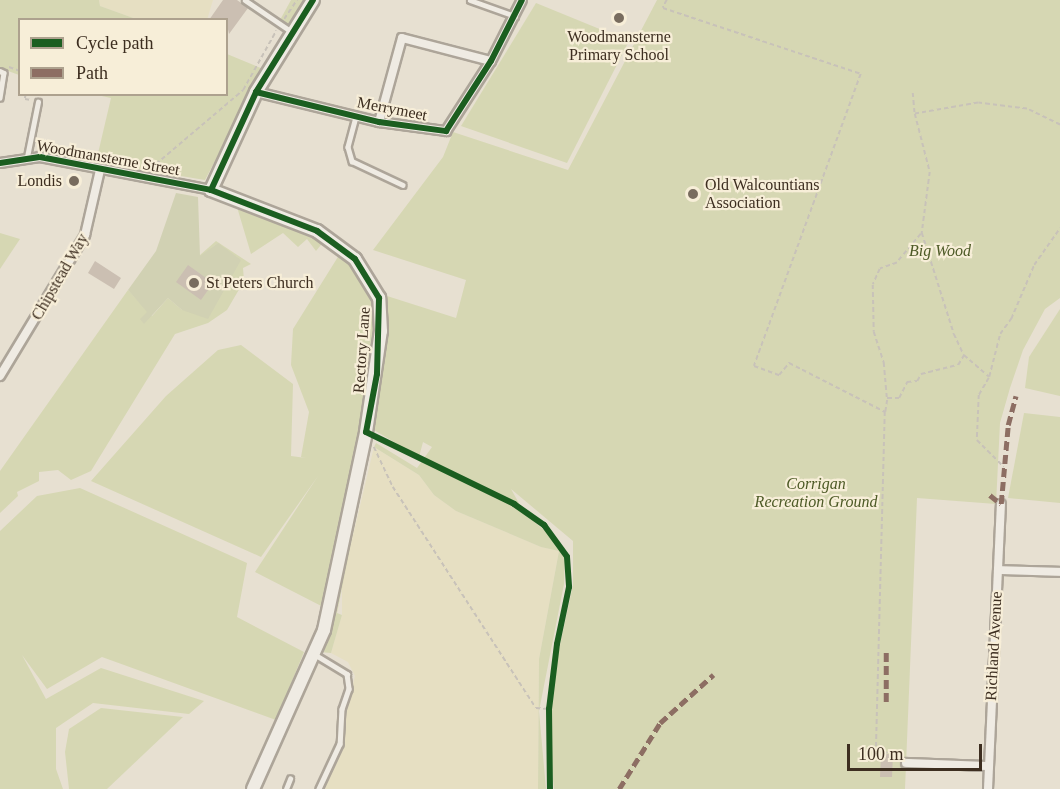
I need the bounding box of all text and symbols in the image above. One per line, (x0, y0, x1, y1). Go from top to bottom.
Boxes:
marker: Woodmansterne Primary School (612, 11, 626, 25)
legend (18, 18, 228, 96)
place label: Woodmansterne Primary School (567, 27, 671, 65)
text: Cycle path (76, 33, 153, 53)
text: Path (76, 63, 108, 83)
street label: Merrymeet (355, 93, 429, 125)
street label: Woodmansterne Street (35, 136, 181, 180)
place label: Londis (18, 171, 62, 191)
marker: Londis (67, 174, 81, 188)
place label: Old Walcountians Association (705, 175, 820, 213)
marker: Old Walcountians Association (686, 187, 700, 201)
street label: Chipstead Way (27, 230, 93, 324)
park label: Big Wood (909, 241, 971, 261)
place label: St Peters Church (206, 273, 314, 293)
marker: St Peters Church (187, 276, 201, 290)
street label: Rectory Lane (349, 306, 375, 394)
park label: Corrigan Recreation Ground (755, 474, 877, 512)
street label: Richland Avenue (982, 590, 1006, 702)
scale bar (850, 732, 985, 770)
text: 100 m (858, 744, 904, 764)

